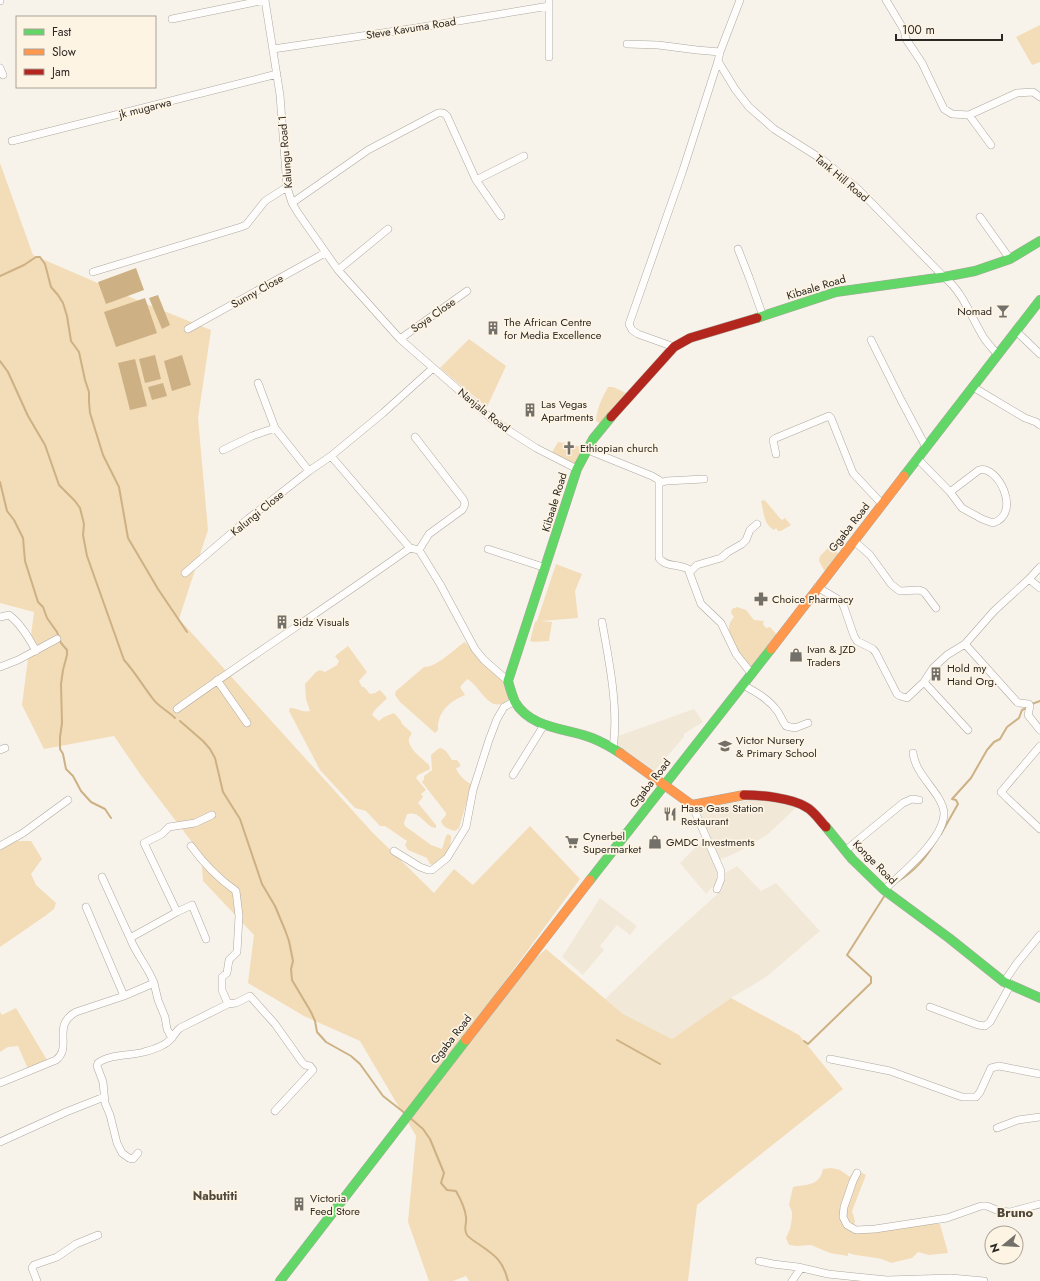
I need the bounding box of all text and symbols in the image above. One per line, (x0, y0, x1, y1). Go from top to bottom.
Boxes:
street label: Steve Kavuma Road (365, 13, 457, 43)
legend (16, 16, 156, 88)
scale bar (896, 16, 1002, 42)
text: 100 m (902, 21, 935, 39)
text: Fast (52, 23, 71, 41)
text: Slow (52, 43, 77, 61)
text: Jam (50, 63, 70, 81)
street label: jk mugarwa (116, 94, 173, 122)
street label: Kalungu Road 1 (274, 115, 296, 189)
street label: Tank Hill Road (812, 151, 872, 205)
street label: Sunny Close (228, 270, 286, 312)
street label: Kibaale Road (784, 270, 848, 304)
street label: Soya Close (407, 293, 459, 336)
place label: Nomad (957, 303, 992, 319)
bar icon: Nomad (995, 303, 1011, 319)
place label: The African Centre for Media Excellence (504, 314, 602, 343)
building icon: The African Centre for Media Excellence (485, 320, 501, 336)
street label: Nanjala Road (455, 384, 513, 436)
place label: Las Vegas Apartments (541, 396, 594, 425)
building icon: Las Vegas Apartments (522, 402, 538, 418)
church icon: Ethiopian church (561, 440, 577, 456)
place label: Ethiopian church (580, 440, 658, 456)
street label: Kibaale Road (537, 470, 571, 534)
street label: Kalungi Close (227, 486, 287, 539)
street label: Ggaba Road (825, 499, 873, 555)
pharmacy icon: Choice Pharmacy (753, 591, 769, 607)
place label: Choice Pharmacy (772, 591, 853, 607)
building icon: Sidz Visuals (274, 614, 290, 630)
place label: Sidz Visuals (293, 614, 350, 630)
place label: Ivan & JZD Traders (807, 641, 856, 670)
shop icon: Ivan & JZD Traders (788, 647, 804, 663)
place label: Hold my Hand Org. (947, 660, 997, 689)
building icon: Hold my Hand Org. (928, 666, 944, 682)
place label: Victor Nursery & Primary School (736, 732, 817, 761)
school or university icon: Victor Nursery & Primary School (717, 738, 733, 754)
street label: Ggaba Road (626, 755, 674, 811)
place label: Hass Gass Station Restaurant (681, 800, 764, 829)
restaurant icon: Hass Gass Station Restaurant (662, 806, 678, 822)
place label: Cynerbel Supermarket (583, 828, 641, 857)
supermarket icon: Cynerbel Supermarket (564, 834, 580, 850)
shop icon: GMDC Investments (647, 834, 663, 850)
place label: GMDC Investments (666, 834, 755, 850)
street label: Konge Road (849, 836, 901, 888)
street label: Ggaba Road (427, 1011, 475, 1067)
district label: Nabutiti (193, 1187, 237, 1205)
place label: Victoria Feed Store (310, 1190, 360, 1219)
building icon: Victoria Feed Store (291, 1196, 307, 1212)
district label: Bruno (997, 1203, 1034, 1222)
north arrow (984, 1225, 1024, 1265)
text: N (986, 1241, 1003, 1255)

